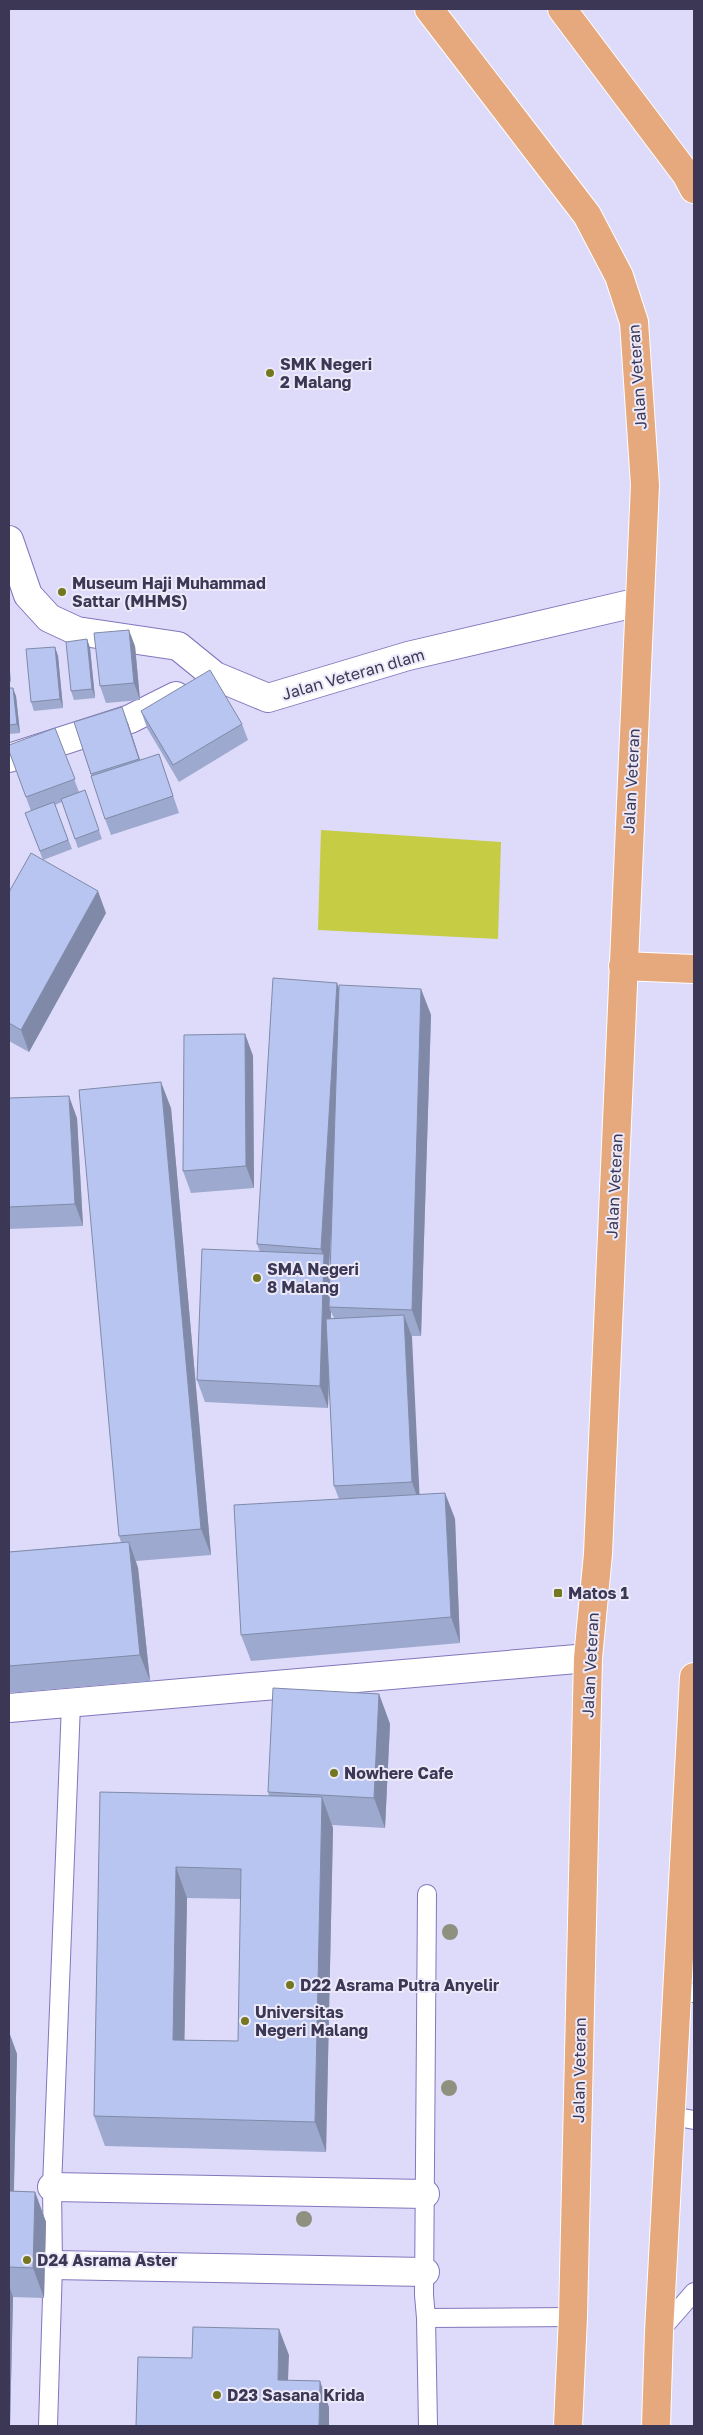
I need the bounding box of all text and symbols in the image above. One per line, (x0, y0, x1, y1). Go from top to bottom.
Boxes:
street label: Jalan Veteran (623, 324, 651, 430)
place label: SMK Negeri 2 Malang (280, 354, 372, 392)
marker: SMK Negeri 2 Malang (264, 367, 276, 379)
place label: Museum Haji Muhammad Sattar (MHMS) (72, 573, 266, 611)
marker: Museum Haji Muhammad Sattar (MHMS) (56, 586, 68, 598)
street label: Jalan Veteran dlam (279, 644, 427, 704)
street label: Jalan Veteran (618, 728, 644, 834)
street label: Jalan Veteran (601, 1133, 627, 1239)
place label: SMA Negeri 8 Malang (267, 1259, 359, 1297)
marker: SMA Negeri 8 Malang (251, 1272, 263, 1284)
place label: Matos 1 (568, 1583, 629, 1603)
marker: Matos 1 (552, 1587, 564, 1599)
street label: Jalan Veteran (577, 1612, 603, 1718)
place label: Nowhere Cafe (344, 1763, 453, 1783)
marker: Nowhere Cafe (328, 1767, 340, 1779)
place label: D22 Asrama Putra Anyelir (300, 1975, 499, 1995)
marker: D22 Asrama Putra Anyelir (284, 1979, 296, 1991)
place label: Universitas Negeri Malang (255, 2002, 368, 2040)
marker: Universitas Negeri Malang (239, 2015, 251, 2027)
street label: Jalan Veteran (568, 2017, 590, 2123)
place label: D24 Asrama Aster (37, 2250, 177, 2270)
marker: D24 Asrama Aster (21, 2254, 33, 2266)
place label: D23 Sasana Krida (227, 2385, 365, 2405)
marker: D23 Sasana Krida (211, 2389, 223, 2401)

